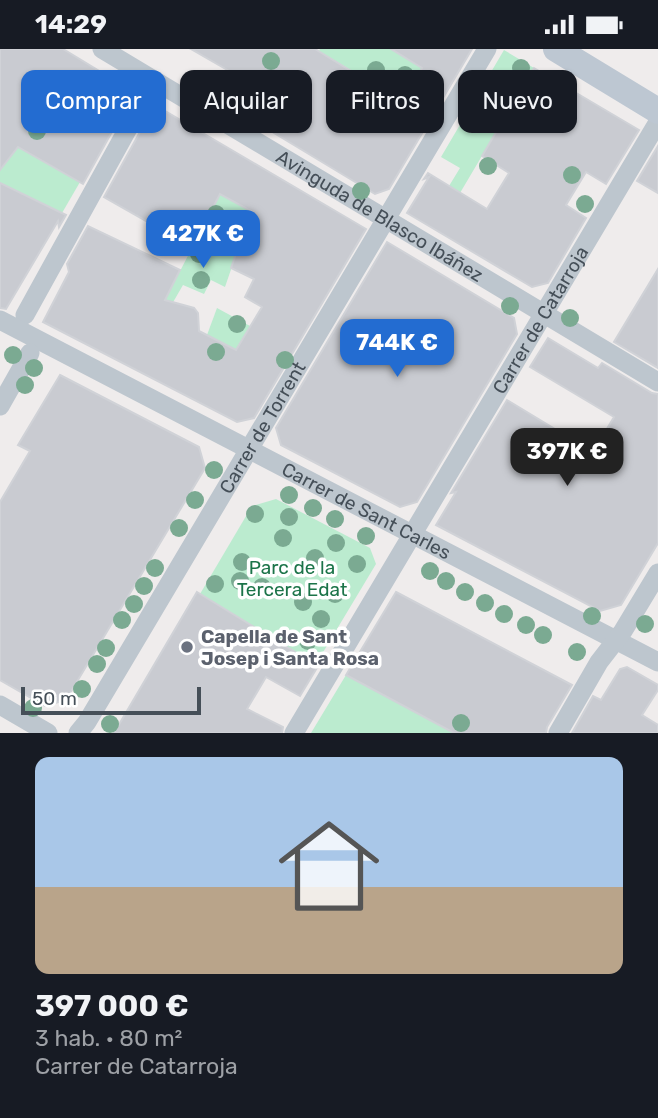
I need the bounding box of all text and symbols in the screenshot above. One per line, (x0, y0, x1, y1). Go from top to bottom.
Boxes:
text: 14:29 (35, 9, 107, 40)
chip: Comprar (21, 70, 166, 133)
chip: Alquilar (180, 70, 312, 133)
chip: Filtros (326, 70, 444, 133)
chip: Nuevo (458, 70, 577, 133)
street label: Avinguda de Blasco Ibáñez (272, 145, 487, 287)
pin: 427K € (146, 211, 260, 270)
text: 427K € (162, 219, 244, 247)
street label: Carrer de Catarroja (488, 242, 593, 398)
pin: 744K € (340, 319, 454, 379)
text: 744K € (356, 328, 438, 356)
street label: Carrer de Torrent (214, 357, 311, 498)
pin: 397K € (510, 429, 624, 488)
text: 397K € (526, 437, 608, 465)
street label: Carrer de Sant Carles (278, 458, 455, 564)
park label: Parc de la Tercera Edat (237, 556, 348, 601)
place label: Capella de Sant Josep i Santa Rosa (201, 625, 379, 670)
marker: Capella de Sant Josep i Santa Rosa (179, 639, 195, 655)
scale bar (21, 684, 201, 716)
text: 50 m (32, 687, 77, 710)
icon: home (266, 803, 392, 929)
text: 397 000 € (35, 988, 189, 1024)
text: 3 hab. · 80 m² (35, 1024, 182, 1052)
text: Carrer de Catarroja (35, 1052, 238, 1080)

